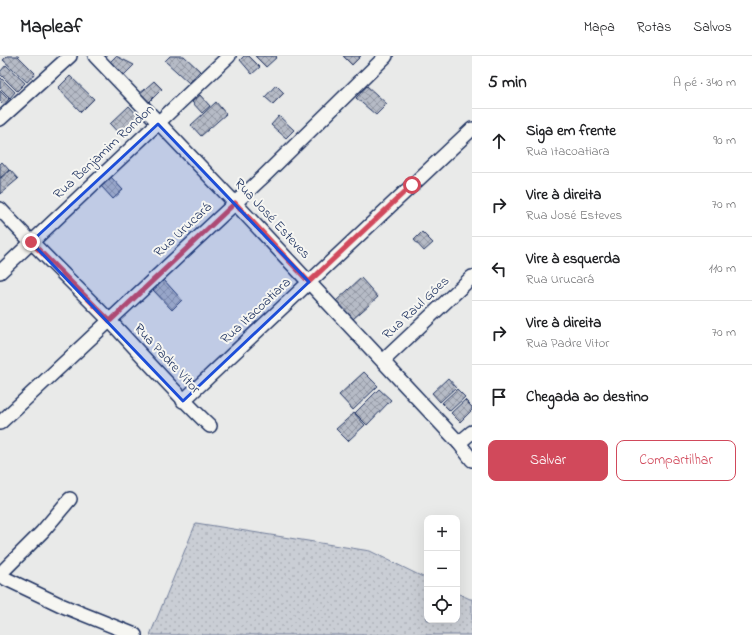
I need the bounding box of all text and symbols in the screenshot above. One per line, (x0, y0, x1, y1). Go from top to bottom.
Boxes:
text: Mapleaf (20, 14, 82, 41)
text: Mapa (584, 17, 615, 38)
text: Rotas (637, 17, 671, 38)
text: Salvos (693, 17, 732, 38)
text: 5 min (488, 70, 527, 95)
text: A pé · 340 m (673, 73, 736, 92)
street label: Rua Benjamim Rondon (49, 99, 159, 205)
text: Siga em frente (526, 120, 616, 142)
icon: ahead (488, 130, 510, 152)
text: 90 m (713, 131, 736, 150)
text: Rua Itacoatiara (526, 142, 610, 161)
street label: Rua José Esteves (229, 174, 315, 264)
route start (403, 176, 421, 194)
text: Vire à direita (526, 184, 601, 206)
icon: right (488, 194, 510, 216)
text: 70 m (712, 195, 736, 214)
street label: Rua Urucará (149, 197, 217, 263)
text: Rua José Esteves (526, 206, 622, 225)
route end (22, 233, 40, 251)
text: Vire à esquerda (526, 248, 620, 270)
icon: left (488, 258, 510, 280)
text: 110 m (709, 259, 736, 278)
text: Rua Urucará (526, 270, 594, 289)
street label: Rua Raul Góes (378, 271, 454, 345)
street label: Rua Itacoatiara (216, 273, 296, 349)
text: Vire à direita (526, 312, 601, 334)
street label: Rua Padre Vitor (129, 319, 206, 399)
icon: right (488, 322, 510, 344)
text: 70 m (712, 323, 736, 342)
text: Rua Padre Vitor (526, 334, 609, 353)
icon: arrive (488, 386, 510, 408)
text: Chegada ao destino (526, 386, 649, 408)
button: Salvar (488, 440, 608, 481)
button: Compartilhar (616, 440, 736, 481)
map controls (424, 515, 460, 623)
button: + (424, 515, 460, 551)
button: − (424, 551, 460, 587)
button: locate (424, 587, 460, 623)

